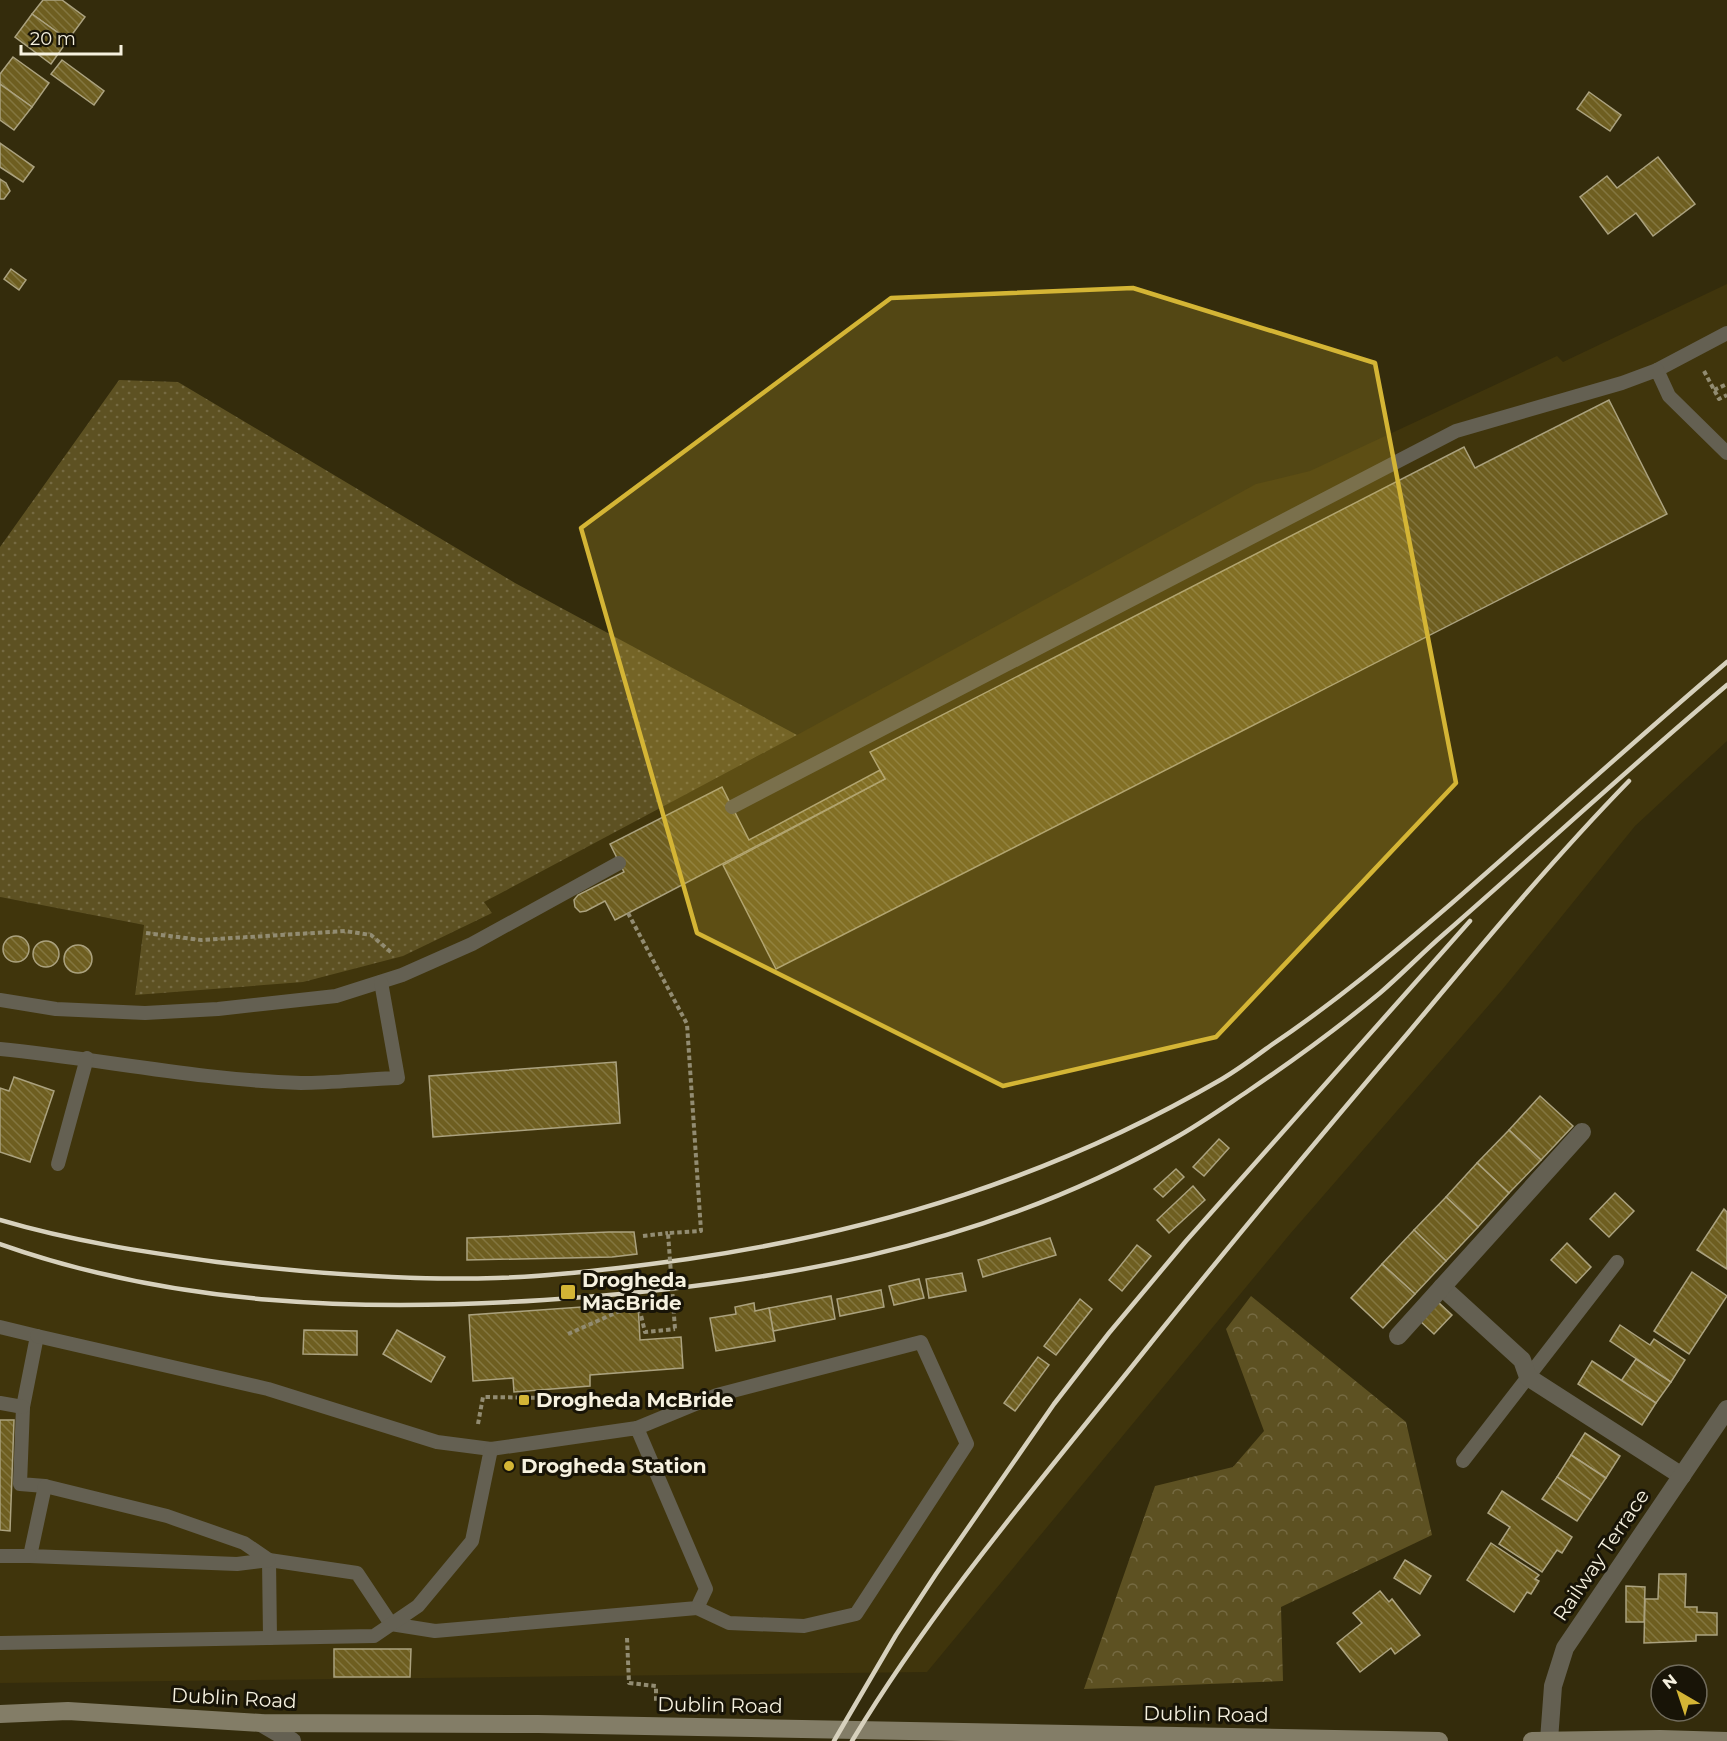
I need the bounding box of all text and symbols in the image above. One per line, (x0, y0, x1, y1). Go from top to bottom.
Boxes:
scale bar (21, 18, 122, 56)
text: 20 m (30, 28, 76, 50)
place label: Drogheda MacBride (582, 1268, 687, 1315)
marker: Drogheda MacBride (559, 1283, 577, 1301)
place label: Drogheda McBride (536, 1388, 734, 1412)
marker: Drogheda McBride (517, 1393, 531, 1407)
place label: Drogheda Station (521, 1454, 707, 1478)
marker: Drogheda Station (502, 1459, 516, 1473)
street label: Railway Terrace (1548, 1484, 1654, 1626)
north arrow (1649, 1663, 1709, 1723)
text: N (1659, 1670, 1681, 1693)
street label: Dublin Road (171, 1683, 297, 1713)
street label: Dublin Road (657, 1692, 783, 1718)
street label: Dublin Road (1143, 1701, 1269, 1727)

